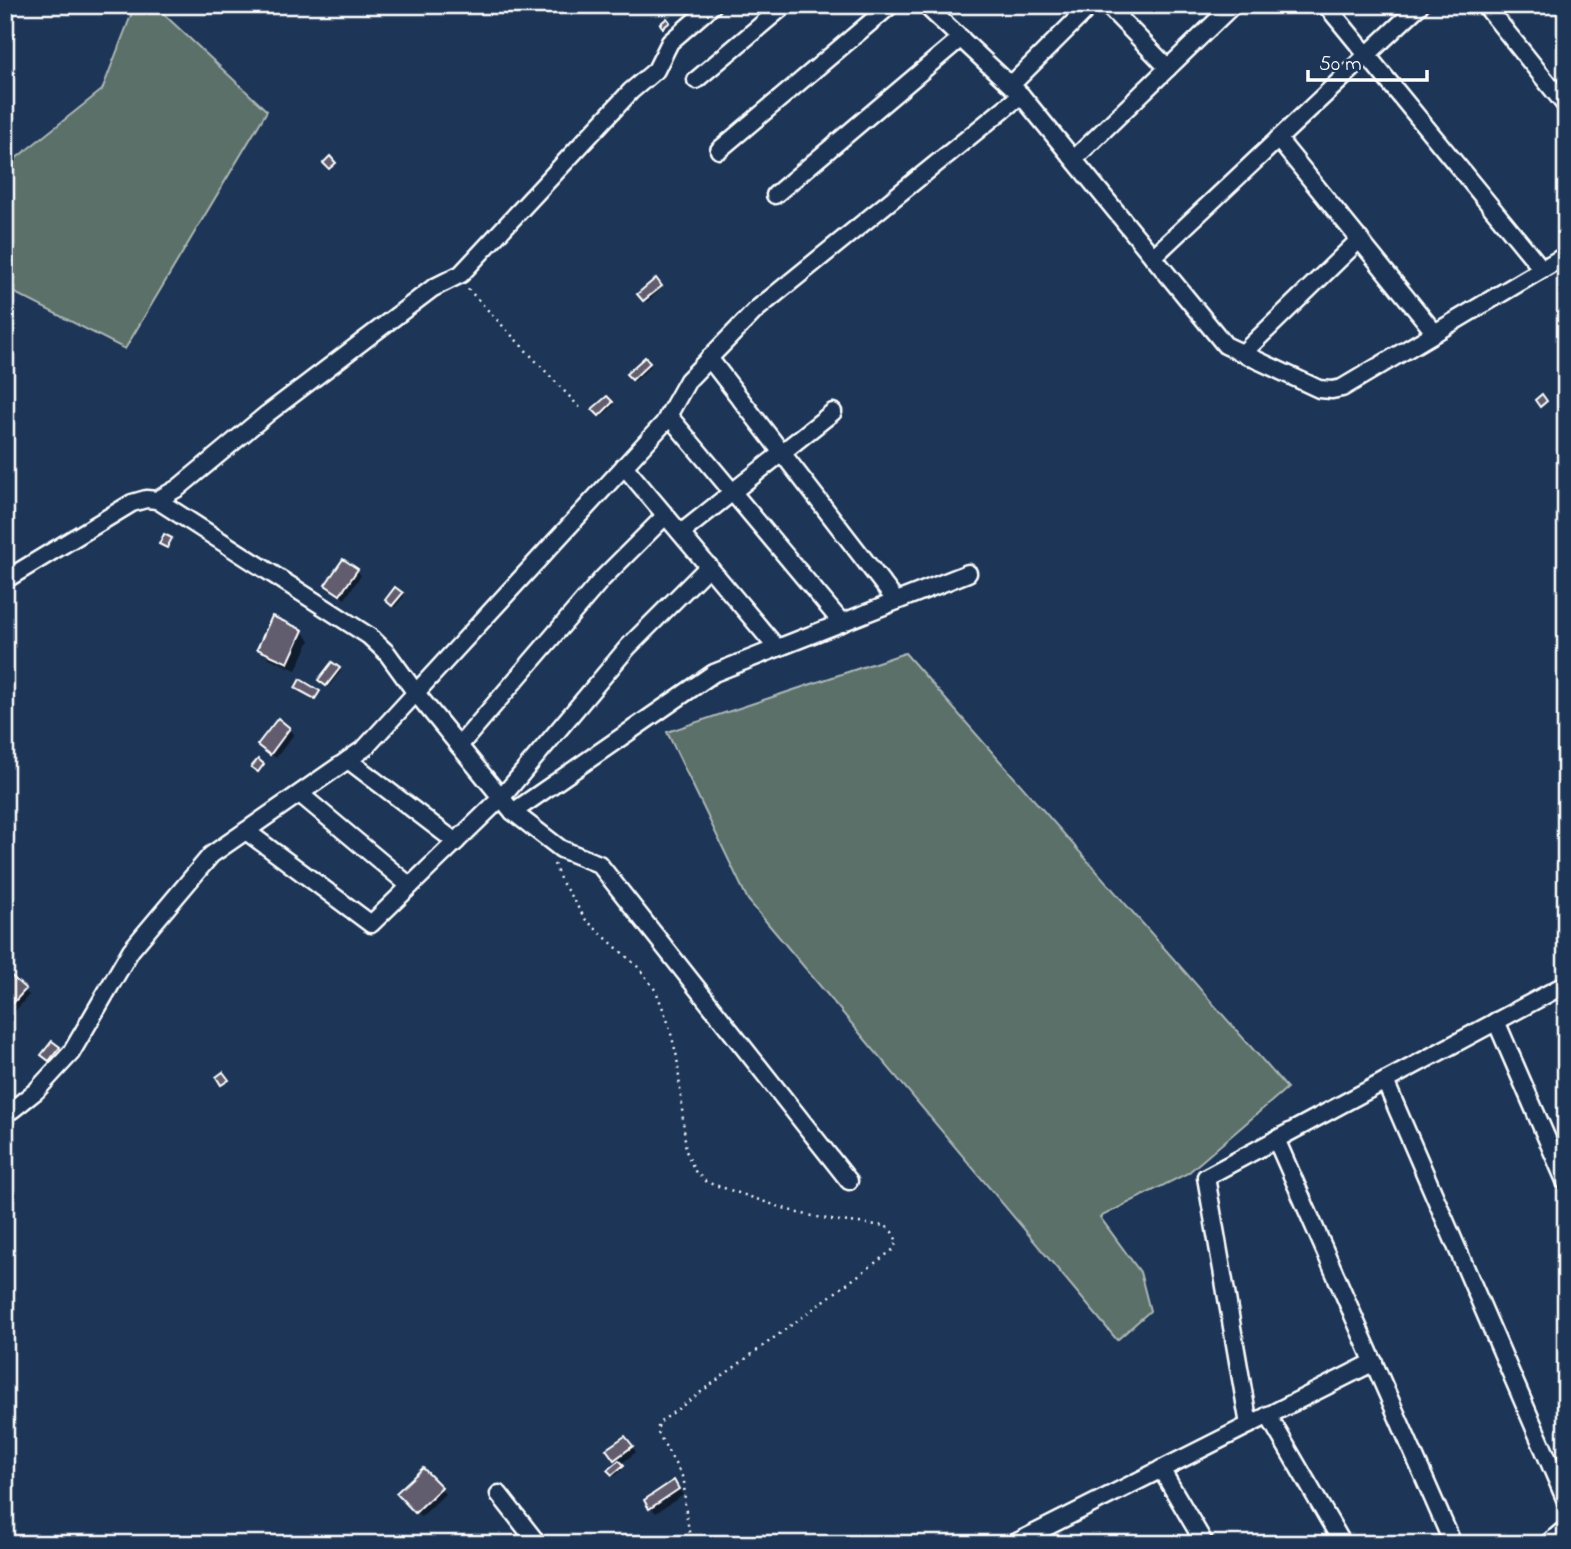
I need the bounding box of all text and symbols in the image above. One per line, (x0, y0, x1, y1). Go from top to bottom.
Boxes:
scale bar (1308, 38, 1428, 82)
text: 50 m (1319, 50, 1362, 80)

